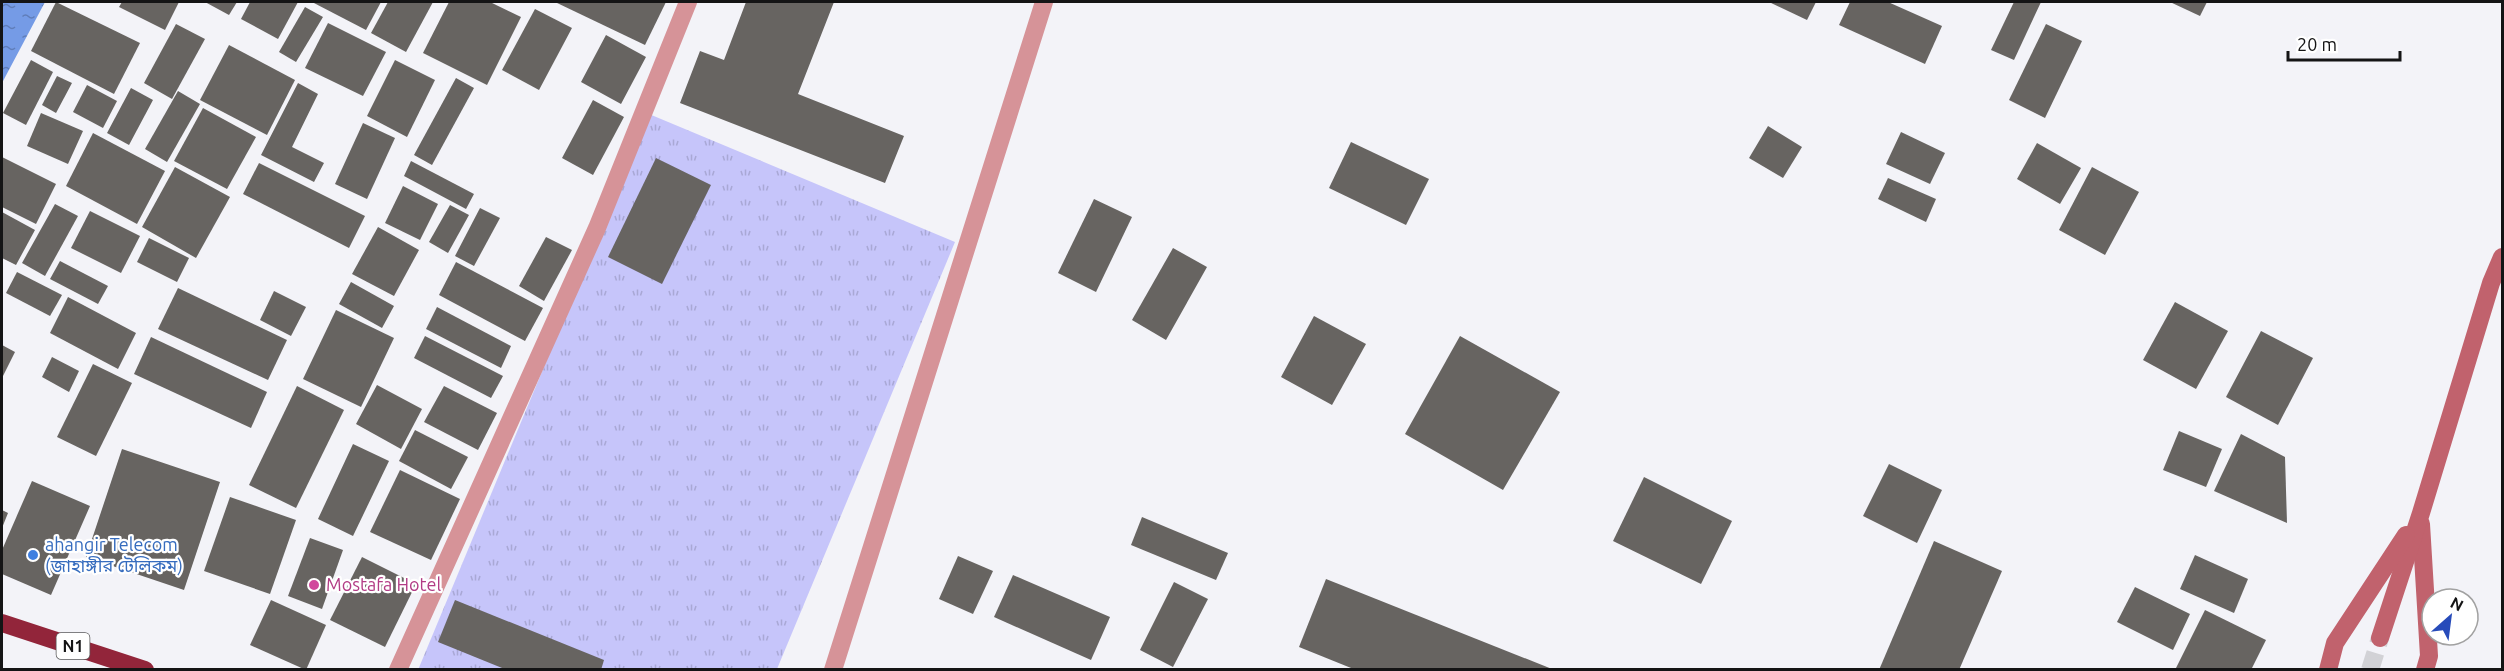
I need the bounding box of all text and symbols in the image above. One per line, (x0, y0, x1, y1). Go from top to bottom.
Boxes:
scale bar (2288, 24, 2400, 62)
text: 20 m (2297, 34, 2337, 54)
place label: ahangir Telecom (জাহাঙ্গীর টেলিকম) (45, 534, 183, 576)
marker: ahangir Telecom (জাহাঙ্গীর টেলিকম) (26, 548, 40, 562)
place label: Mostafa Hotel (326, 574, 442, 594)
marker: Mostafa Hotel (307, 578, 321, 592)
north arrow (2420, 587, 2480, 647)
text: N (2448, 593, 2467, 615)
road number: N1 (56, 633, 90, 659)

